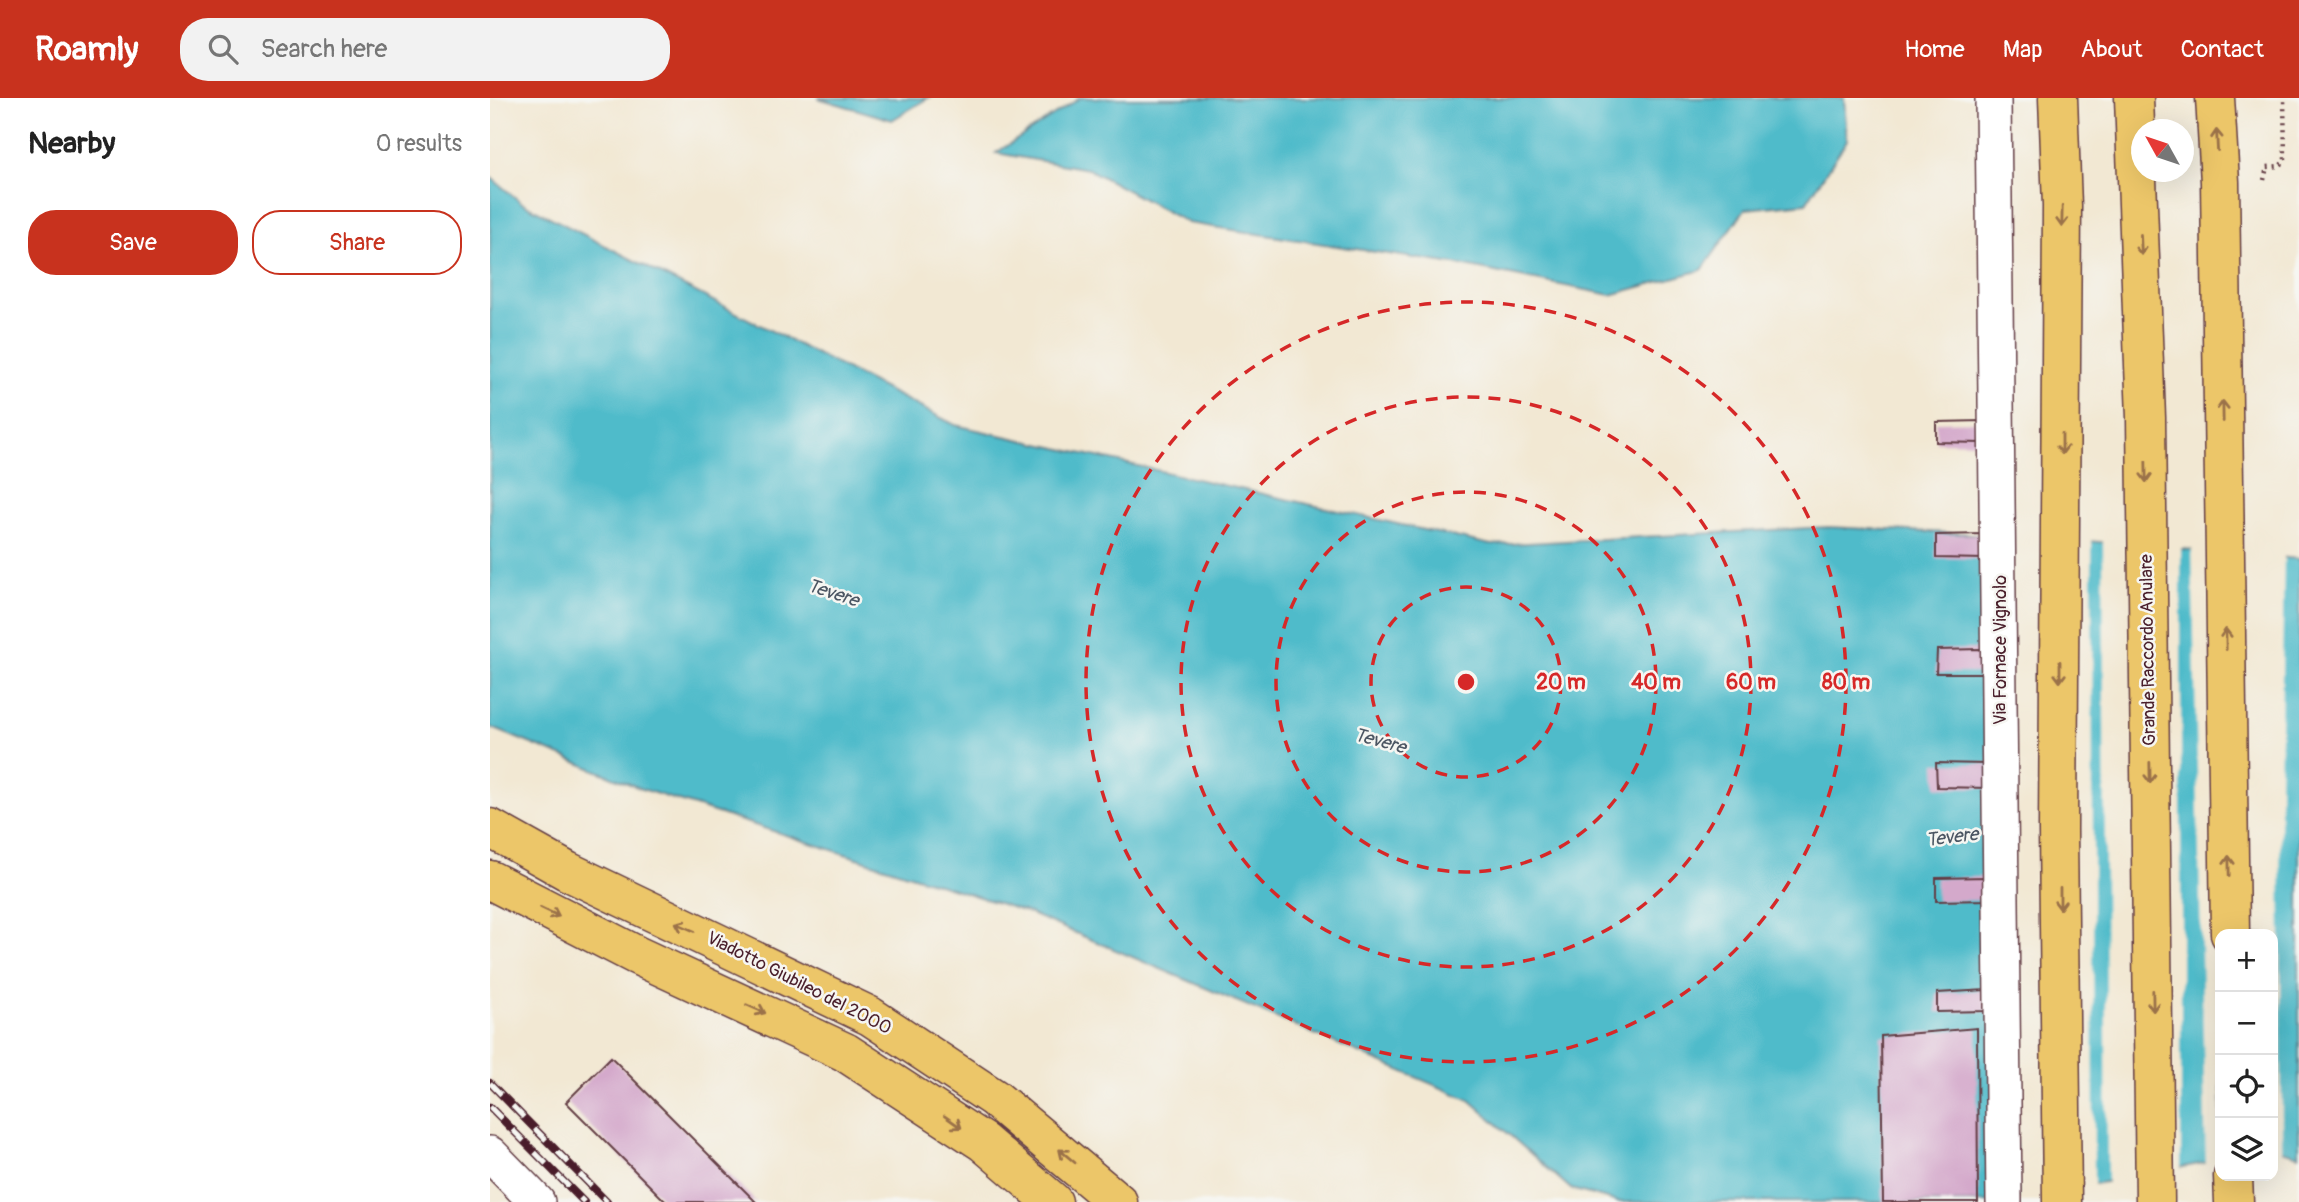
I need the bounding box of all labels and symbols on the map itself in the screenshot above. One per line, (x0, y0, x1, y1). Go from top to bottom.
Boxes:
north arrow (2131, 119, 2194, 182)
one-way arrow (2211, 129, 2224, 152)
one-way arrow (2055, 205, 2068, 228)
one-way arrow (2135, 233, 2148, 256)
one-way arrow (2216, 400, 2230, 423)
one-way arrow (2055, 433, 2069, 456)
one-way arrow (2140, 461, 2153, 484)
street label: Grande Raccordo Anulare (2135, 554, 2161, 746)
water label: Tevere (804, 573, 863, 613)
street label: Via Fornace Vignolo (1989, 575, 2012, 725)
one-way arrow (2219, 627, 2233, 650)
one-way arrow (2053, 660, 2067, 683)
text: 20 m (1536, 669, 1586, 696)
text: 40 m (1631, 669, 1681, 696)
text: 60 m (1726, 669, 1776, 696)
text: 80 m (1822, 669, 1870, 696)
centre of rings (1454, 670, 1478, 694)
water label: Tevere (1352, 723, 1410, 760)
one-way arrow (2143, 762, 2157, 785)
water label: Tevere (1924, 822, 1981, 852)
one-way arrow (2222, 855, 2236, 878)
one-way arrow (2053, 888, 2066, 911)
one-way arrow (539, 905, 560, 919)
one-way arrow (674, 919, 695, 932)
street label: Viadotto Giubileo del 2000 (703, 926, 895, 1040)
one-way arrow (2146, 989, 2159, 1012)
one-way arrow (745, 1003, 766, 1017)
one-way arrow (943, 1115, 962, 1129)
one-way arrow (1058, 1149, 1076, 1164)

